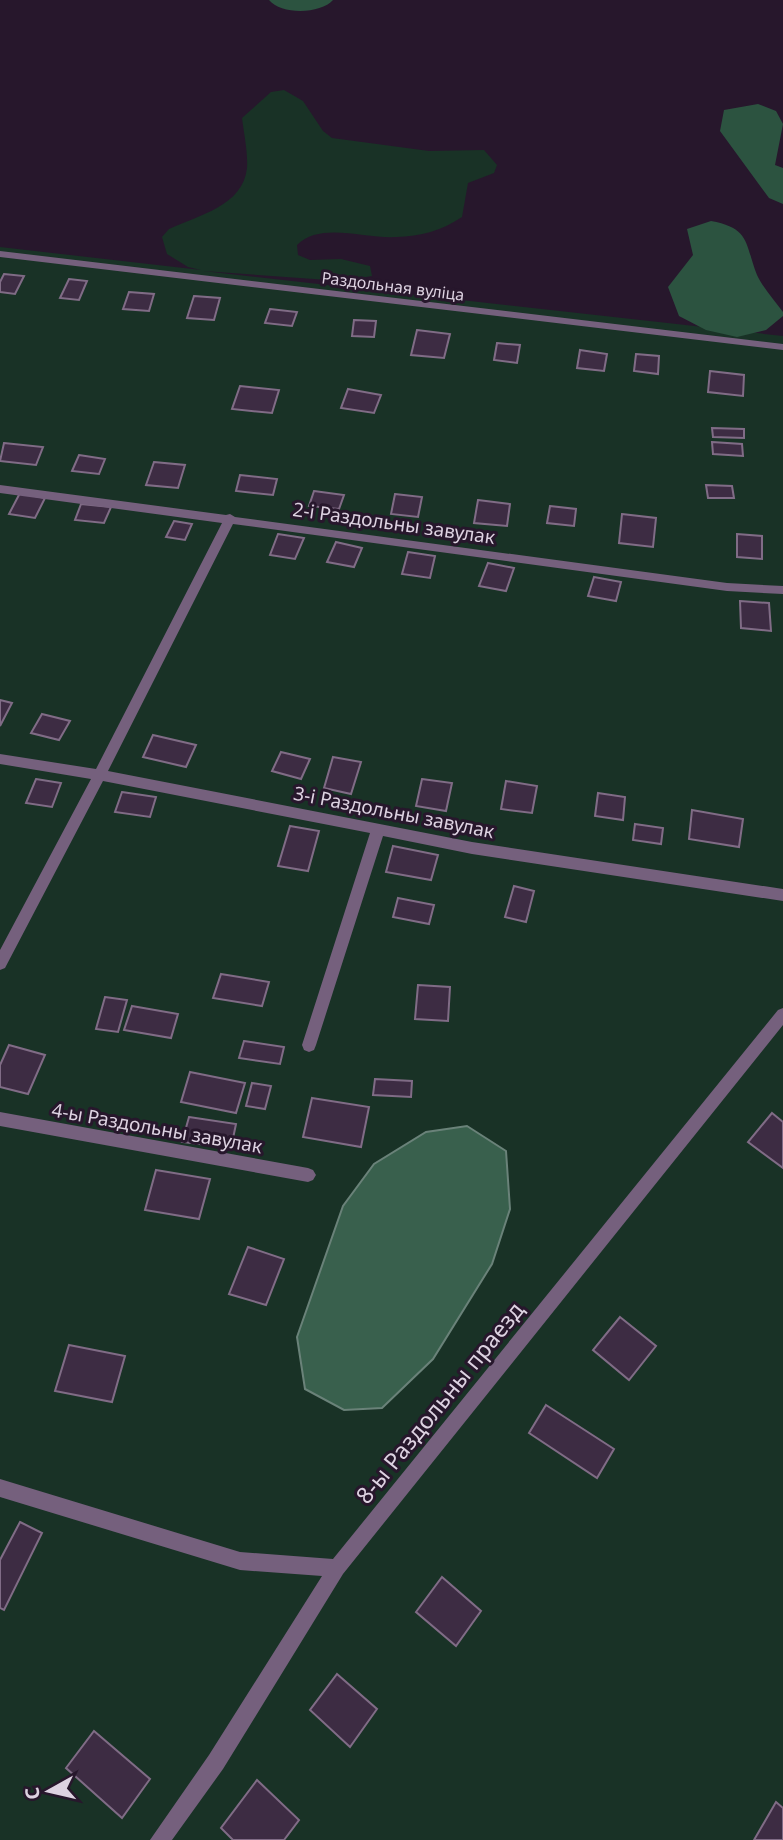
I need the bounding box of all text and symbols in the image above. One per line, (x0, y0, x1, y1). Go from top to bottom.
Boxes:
street label: Раздольная вуліца (320, 266, 466, 306)
street label: 2-і Раздольны завулак (291, 496, 497, 550)
street label: 3-і Раздольны завулак (291, 780, 497, 844)
street label: 4-ы Раздольны завулак (50, 1097, 264, 1159)
street label: 8-ы Раздольны праезд (348, 1295, 531, 1510)
north arrow (14, 1756, 84, 1826)
text: С (18, 1785, 46, 1801)

